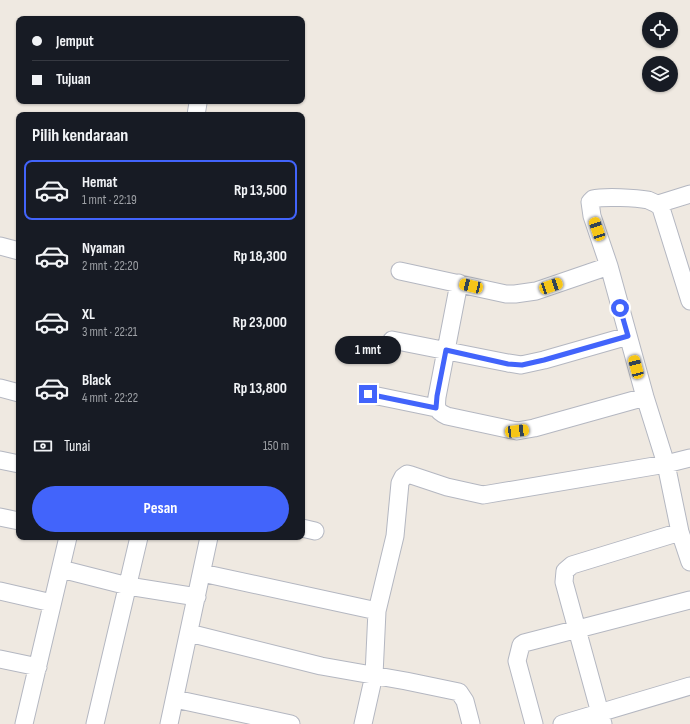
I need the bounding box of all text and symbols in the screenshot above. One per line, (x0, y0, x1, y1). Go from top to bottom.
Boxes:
map controls (642, 12, 678, 92)
button: locate (642, 12, 678, 48)
text: Jemput (56, 32, 94, 51)
button: layers (642, 56, 678, 92)
text: Tujuan (56, 70, 91, 89)
text: Pilih kendaraan (32, 125, 128, 146)
icon: car (34, 172, 70, 208)
text: Hemat (82, 173, 117, 192)
text: Rp 13,500 (234, 181, 287, 200)
text: 1 mnt · 22:19 (82, 192, 137, 208)
car (587, 216, 607, 242)
icon: car (34, 238, 70, 274)
text: Nyaman (82, 239, 125, 258)
text: Rp 18,300 (233, 247, 287, 266)
text: 2 mnt · 22:20 (82, 258, 138, 274)
car (538, 276, 564, 296)
car (458, 277, 484, 295)
route start (611, 299, 629, 317)
icon: car (34, 304, 70, 340)
text: XL (82, 305, 95, 324)
text: Rp 23,000 (233, 313, 287, 332)
text: 3 mnt · 22:21 (82, 324, 137, 340)
callout: 1 mnt (335, 336, 401, 364)
text: 1 mnt (355, 342, 381, 358)
car (627, 354, 645, 380)
icon: car (34, 370, 70, 406)
text: Black (82, 371, 111, 390)
text: Rp 13,800 (233, 379, 287, 398)
route end (359, 385, 377, 403)
text: 4 mnt · 22:22 (82, 390, 138, 406)
car (504, 424, 530, 438)
icon: cash (32, 435, 54, 457)
text: Tunai (64, 437, 90, 456)
text: 150 m (263, 438, 289, 454)
button: Pesan (32, 486, 289, 532)

